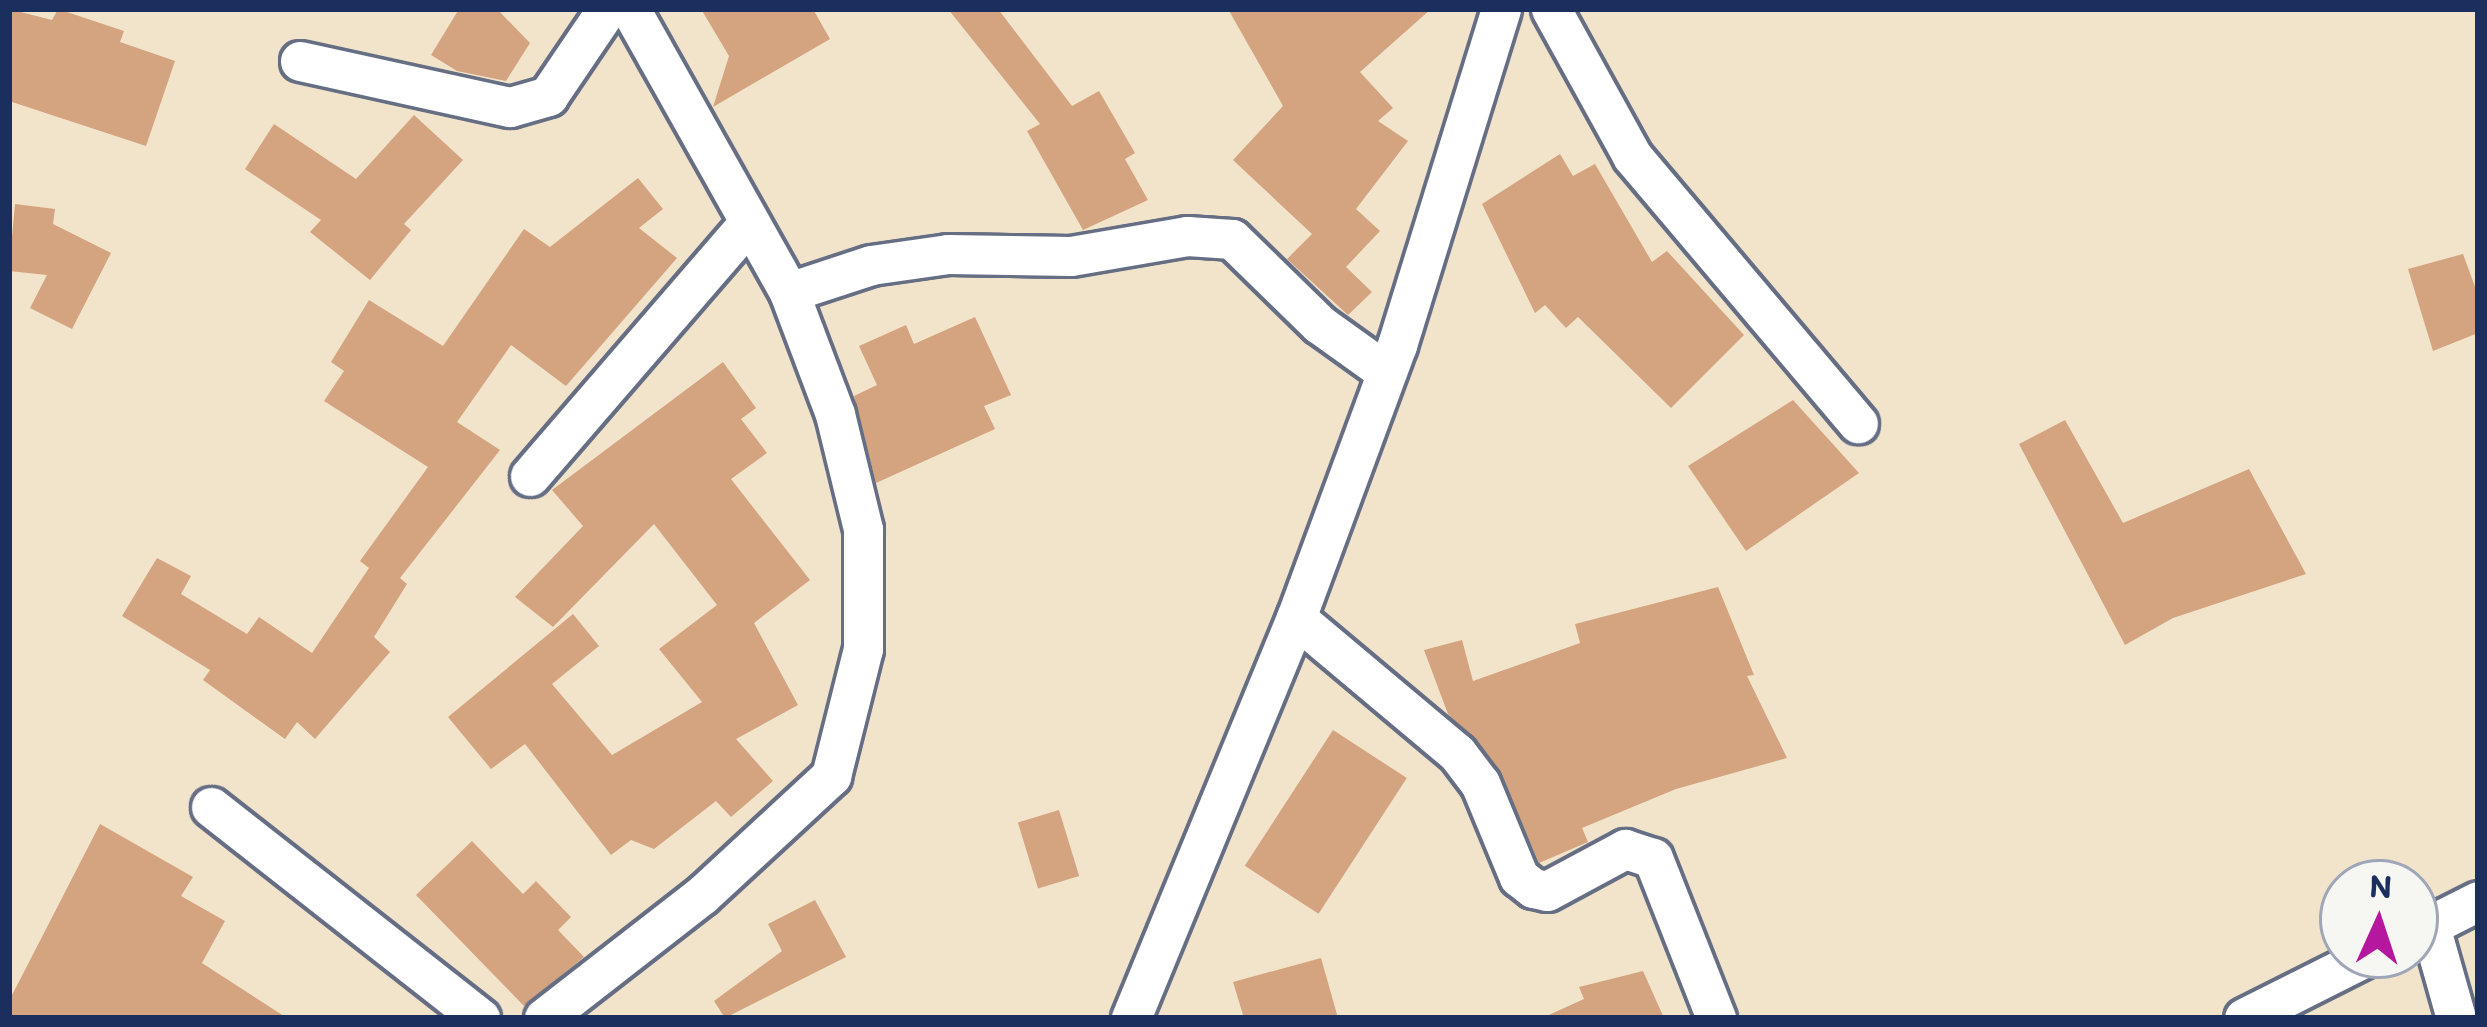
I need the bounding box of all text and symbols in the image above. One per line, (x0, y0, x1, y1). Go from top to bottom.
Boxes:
north arrow (2319, 859, 2439, 979)
text: N (2369, 865, 2393, 906)

